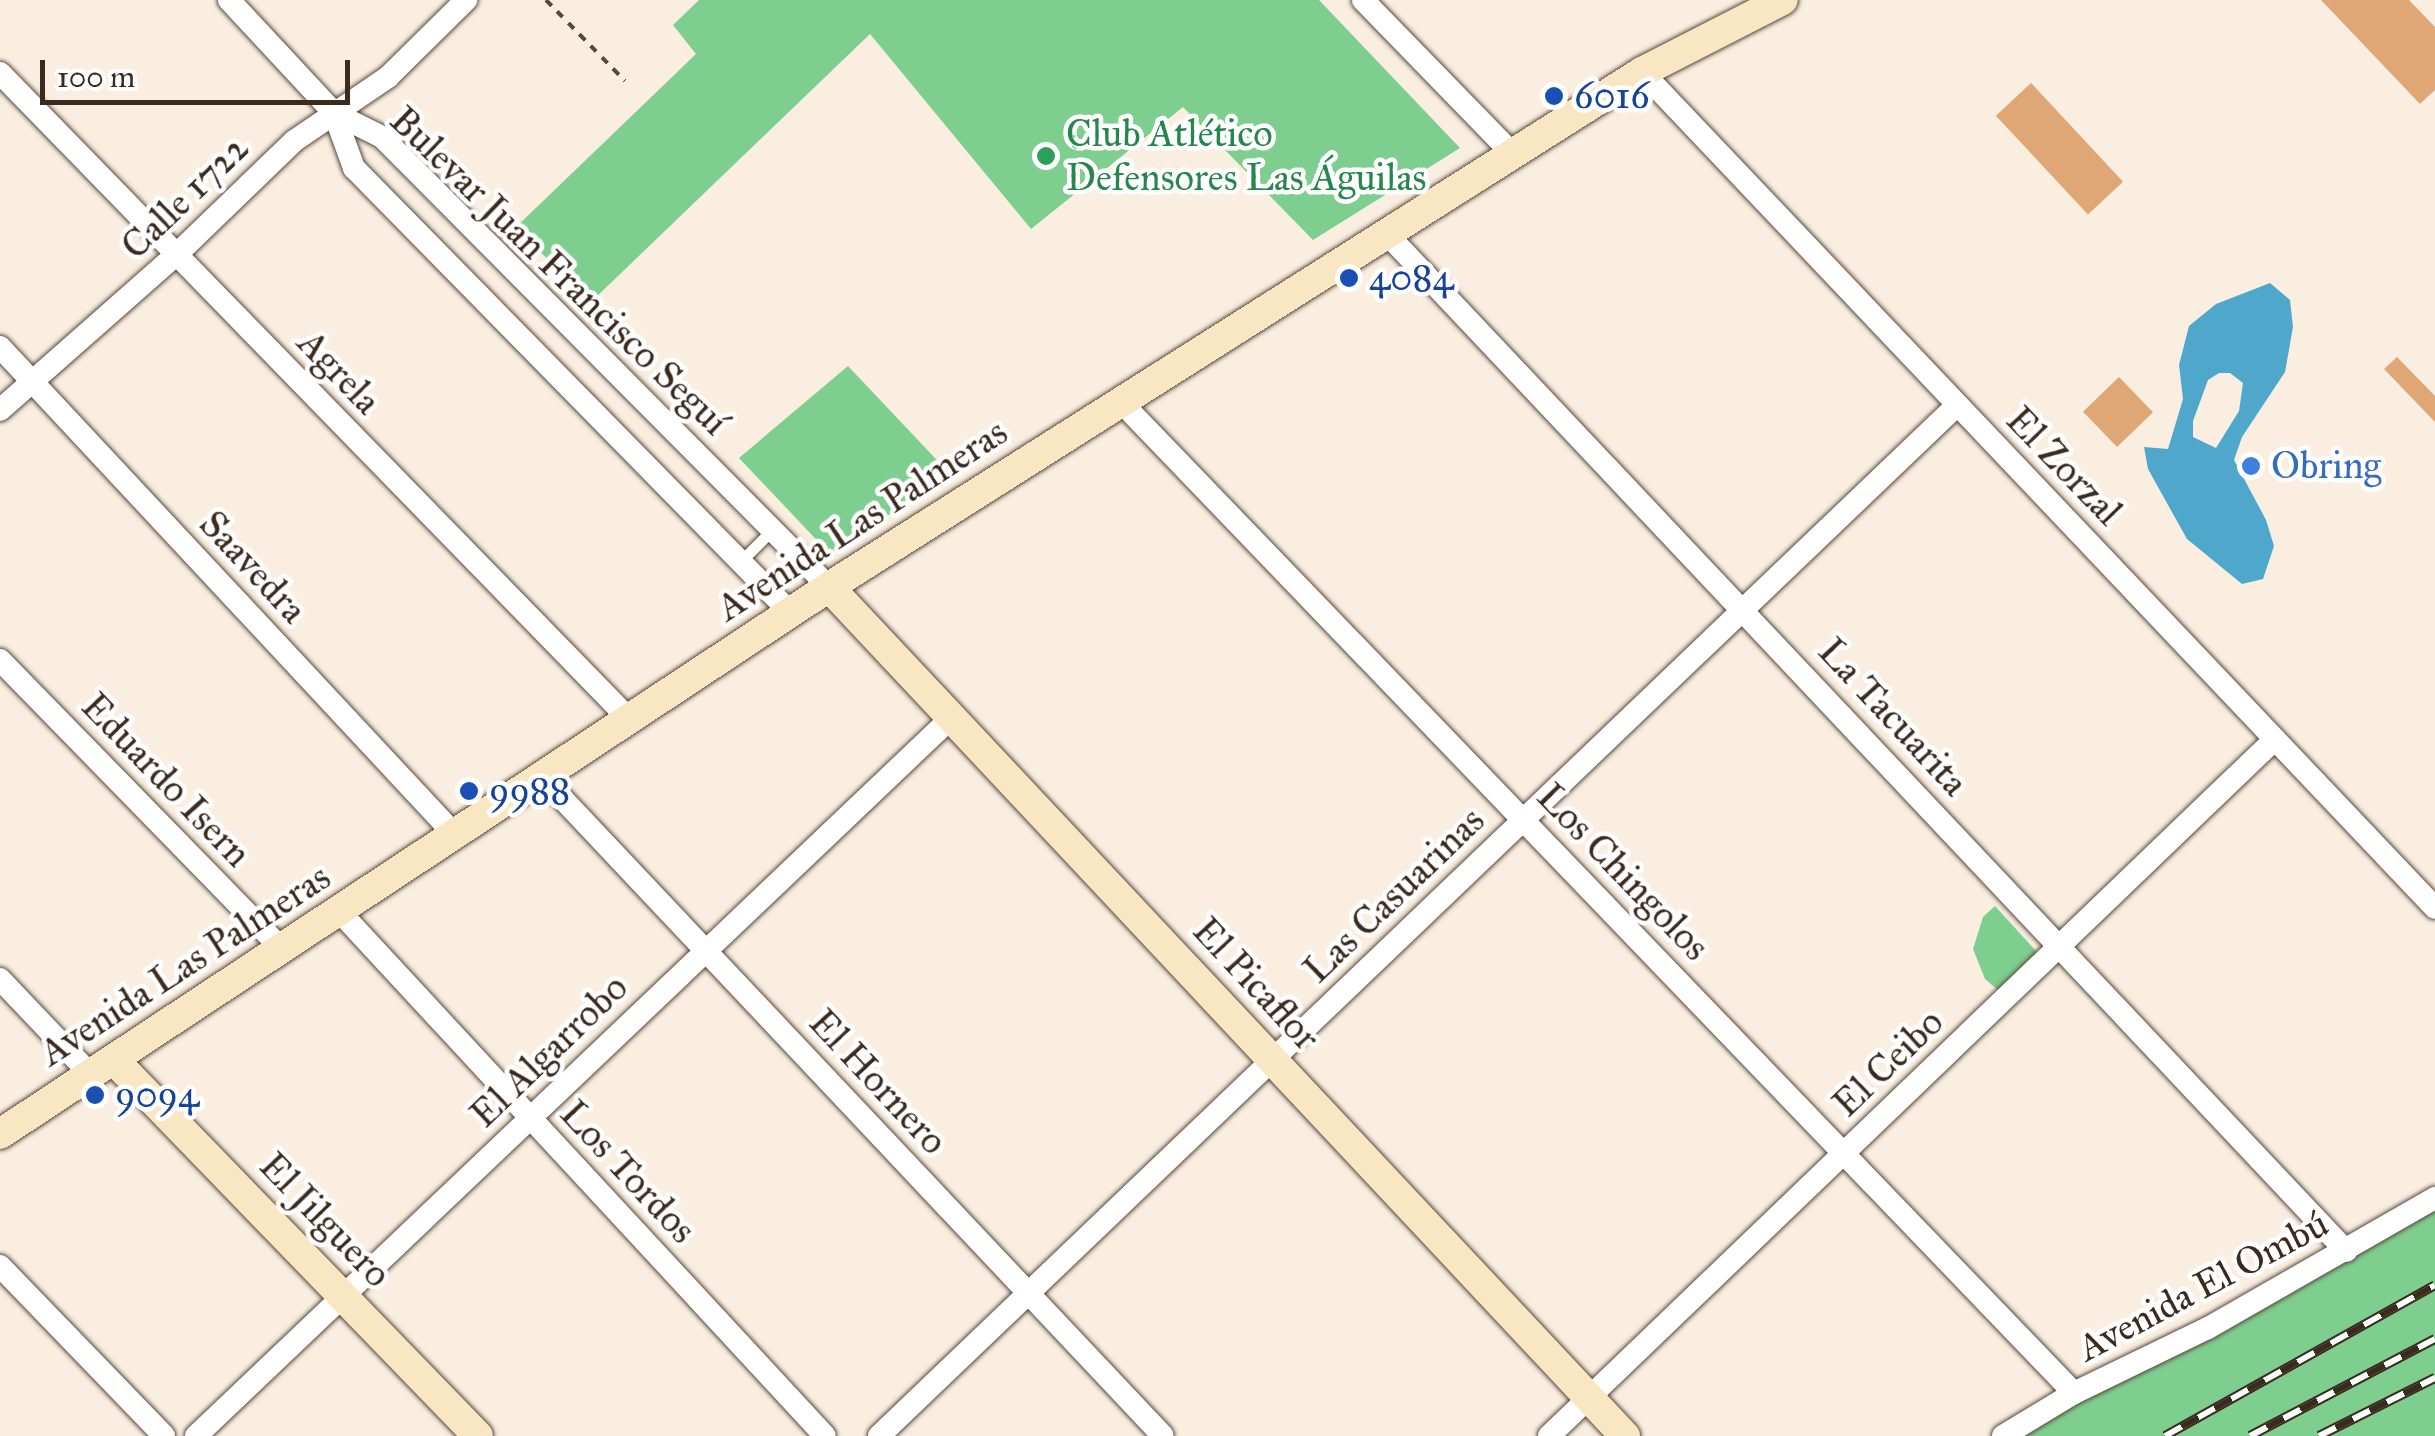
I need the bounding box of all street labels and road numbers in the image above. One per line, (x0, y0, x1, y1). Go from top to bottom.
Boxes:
street label: Bulevar Juan Francisco Seguí (380, 97, 738, 445)
street label: Calle 1722 (112, 125, 258, 269)
street label: Agrela (288, 320, 390, 424)
street label: El Zorzal (1997, 397, 2131, 535)
street label: Avenida Las Palmeras (708, 409, 1016, 631)
street label: Saavedra (190, 502, 316, 632)
street label: La Tacuarita (1809, 629, 1977, 805)
street label: Eduardo Isern (72, 684, 260, 876)
street label: Los Chingolos (1527, 774, 1719, 970)
street label: Las Casuarinas (1294, 798, 1494, 992)
street label: Avenida Las Palmeras (31, 854, 339, 1076)
street label: El Picaflor (1183, 908, 1329, 1060)
street label: El Algarrobo (461, 965, 637, 1137)
street label: El Hornero (799, 1000, 957, 1164)
street label: El Ceibo (1823, 1000, 1953, 1126)
street label: Los Tordos (551, 1091, 705, 1253)
street label: El Jilguero (250, 1143, 400, 1297)
street label: Avenida El Ombú (2070, 1201, 2336, 1371)

